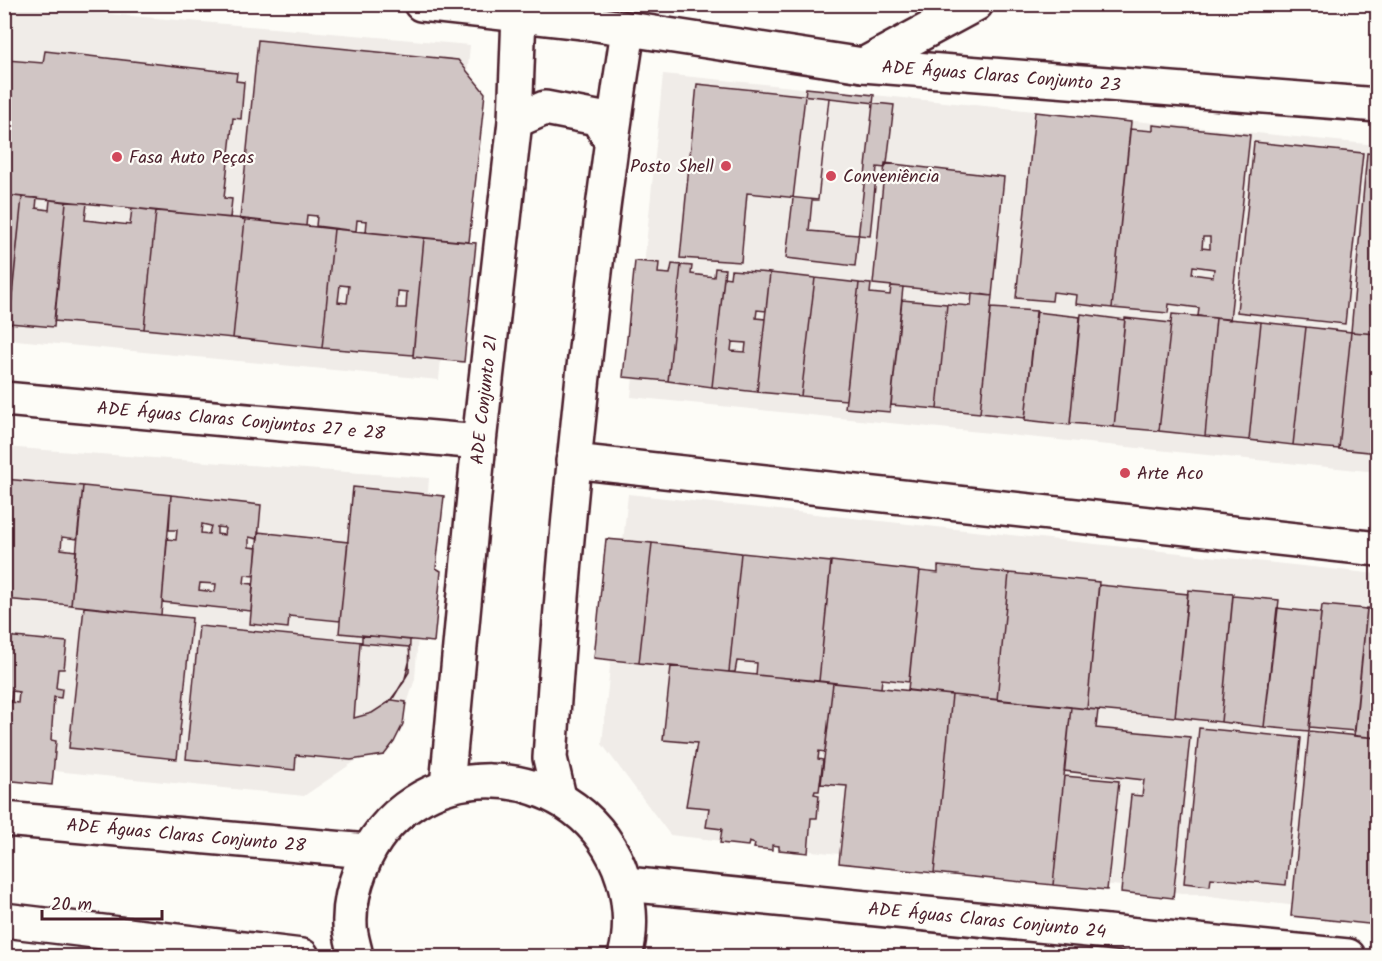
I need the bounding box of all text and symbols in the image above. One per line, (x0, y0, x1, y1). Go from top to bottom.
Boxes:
street label: ADE Águas Claras Conjunto 23 (881, 54, 1122, 101)
place label: Fasa Auto Peças (129, 144, 254, 173)
marker: Fasa Auto Peças (110, 150, 124, 164)
place label: Posto Shell (630, 153, 715, 182)
marker: Posto Shell (719, 159, 733, 173)
place label: Conveniência (843, 163, 939, 192)
marker: Conveniência (824, 169, 838, 183)
street label: ADE Conjunto 21 (464, 334, 507, 466)
street label: ADE Águas Claras Conjuntos 27 e 28 (96, 394, 386, 449)
place label: Arte Aco (1137, 460, 1203, 489)
marker: Arte Aco (1118, 466, 1132, 480)
street label: ADE Águas Claras Conjunto 28 (65, 812, 307, 862)
scale bar (42, 883, 162, 921)
text: 20 m (51, 891, 92, 920)
street label: ADE Águas Claras Conjunto 24 (867, 895, 1107, 948)

